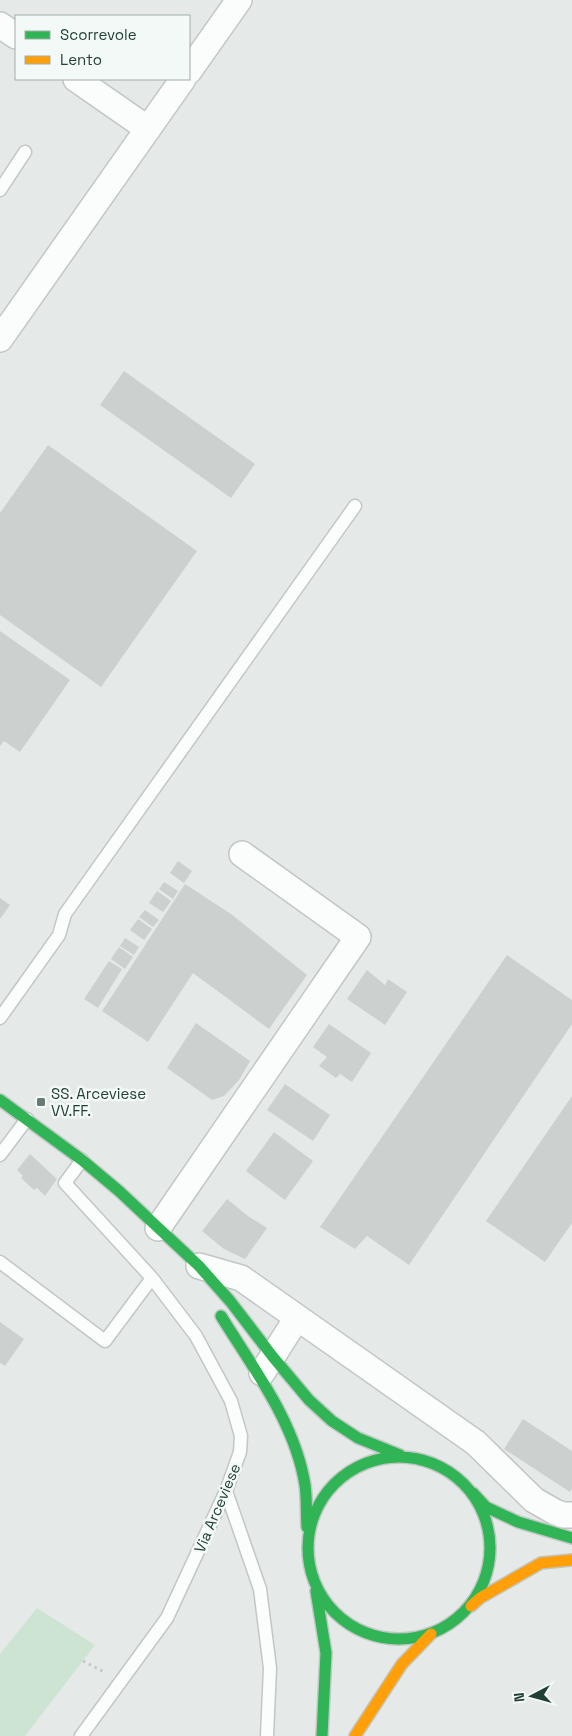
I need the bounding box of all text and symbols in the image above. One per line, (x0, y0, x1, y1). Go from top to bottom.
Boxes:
legend (15, 15, 190, 80)
text: Scorrevole (60, 25, 137, 44)
text: Lento (60, 50, 102, 69)
place label: SS. Arceviese VV.FF. (51, 1084, 146, 1120)
marker: SS. Arceviese VV.FF. (35, 1096, 47, 1108)
street label: Via Arceviese (190, 1460, 244, 1555)
north arrow (507, 1671, 557, 1721)
text: N (510, 1692, 529, 1703)

